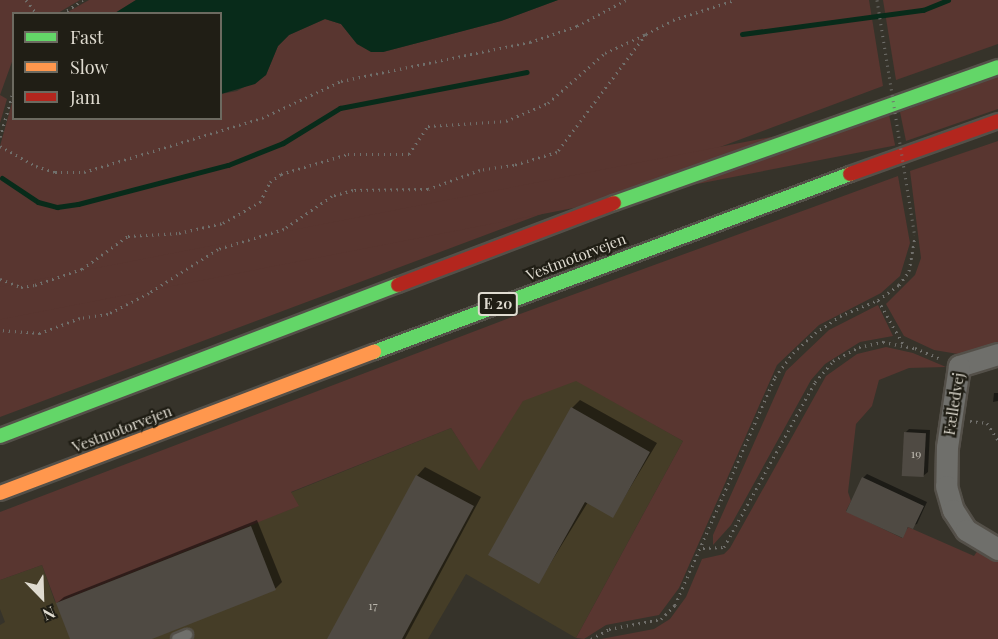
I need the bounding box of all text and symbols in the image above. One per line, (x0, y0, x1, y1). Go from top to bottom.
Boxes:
legend (12, 12, 222, 120)
text: Fast (70, 25, 103, 49)
text: Slow (70, 55, 108, 79)
text: Jam (70, 85, 100, 109)
street label: Vestmotorvejen (524, 230, 628, 284)
road number: E 20 (477, 293, 519, 315)
street label: Fælledvej (940, 371, 968, 437)
street label: Vestmotorvejen (70, 402, 174, 456)
house number: 19 (911, 447, 921, 461)
north arrow (12, 567, 72, 627)
house number: 17 (368, 599, 378, 613)
text: N (40, 602, 59, 626)

